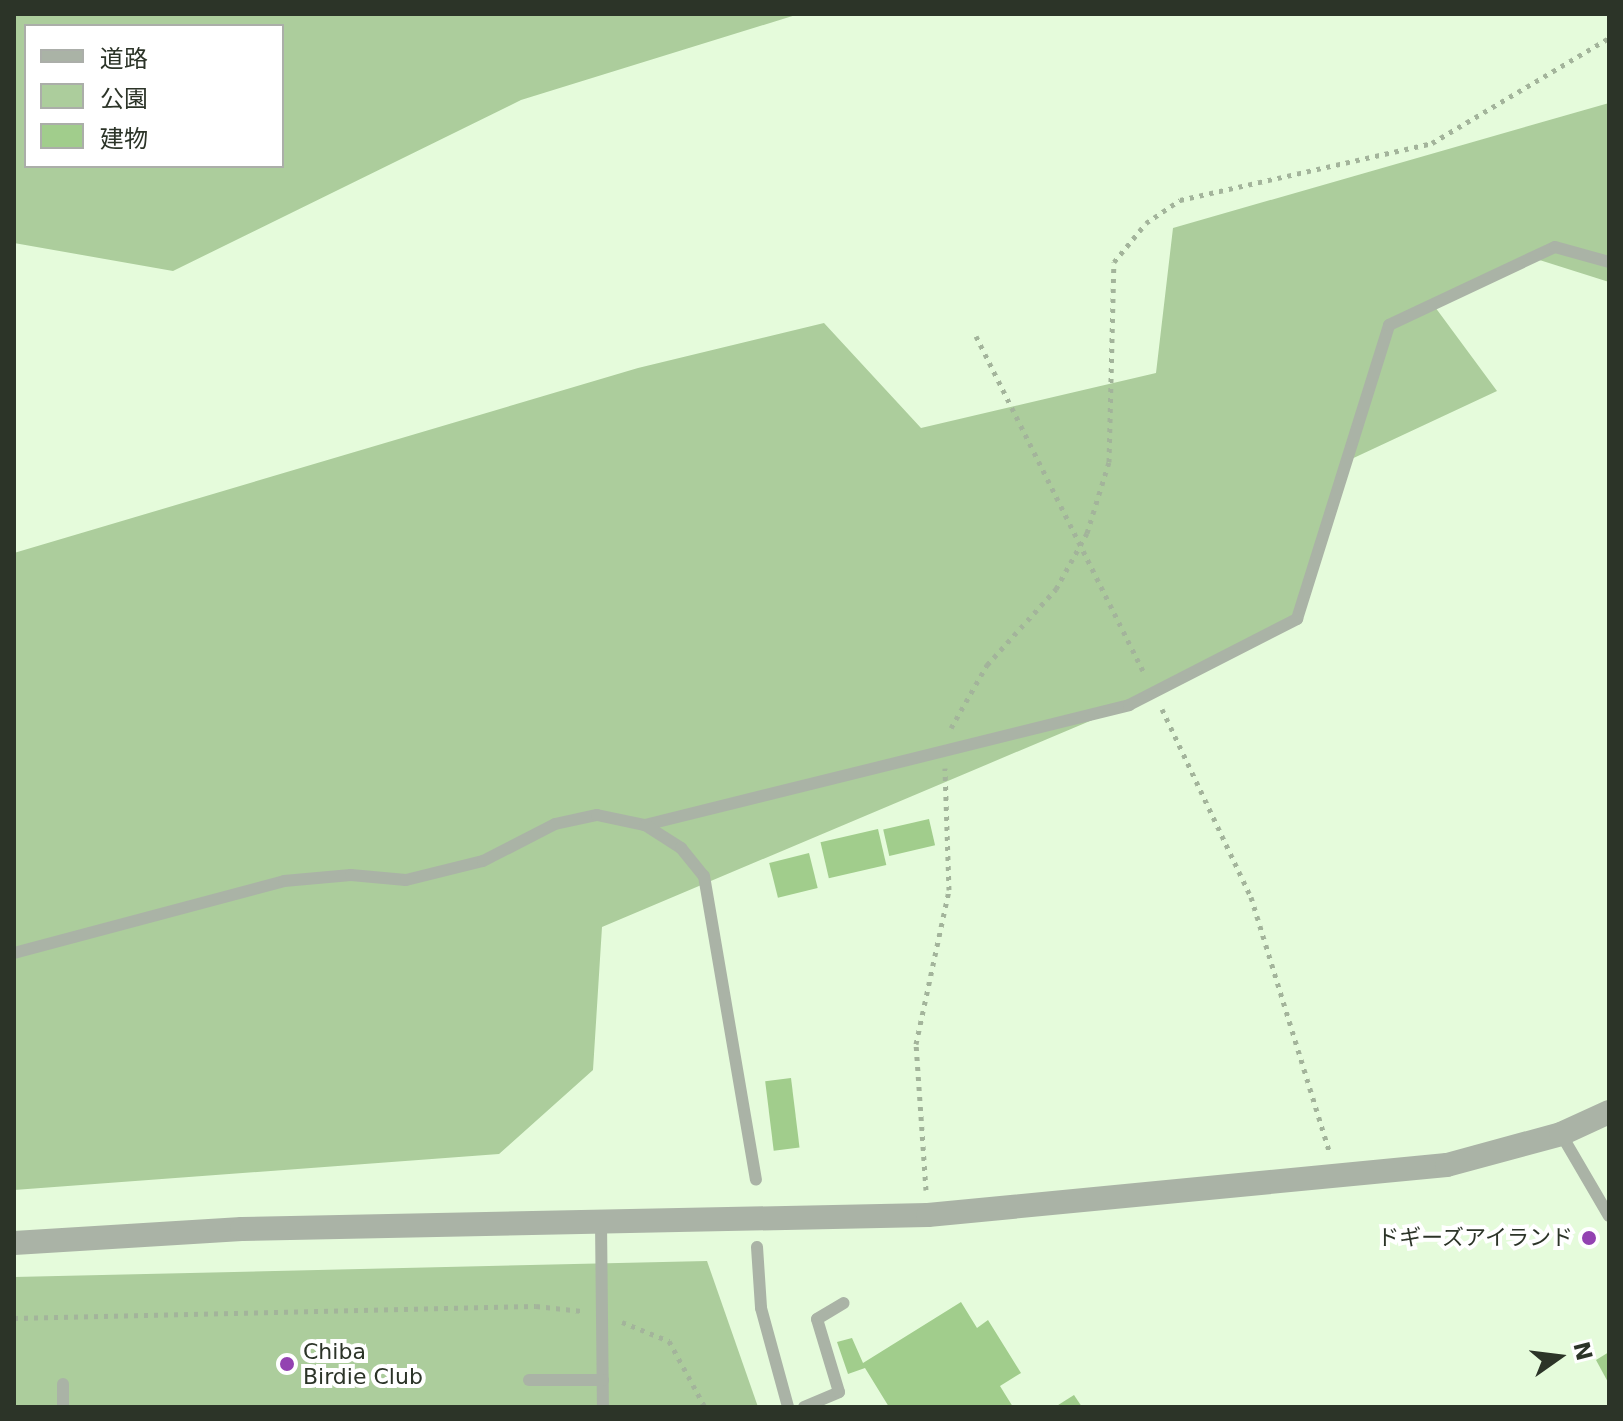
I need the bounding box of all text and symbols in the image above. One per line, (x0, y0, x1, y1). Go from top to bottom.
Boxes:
legend (24, 24, 284, 168)
text: 道路 (100, 45, 148, 73)
text: 公園 (100, 85, 148, 113)
text: 建物 (100, 125, 148, 153)
place label: ドギーズアイランド (1375, 1225, 1573, 1251)
marker: ドギーズアイランド (1580, 1229, 1598, 1247)
north arrow (1519, 1317, 1599, 1397)
place label: Chiba Birdie Club (303, 1338, 423, 1390)
text: N (1568, 1339, 1597, 1363)
marker: Chiba Birdie Club (278, 1355, 296, 1373)

